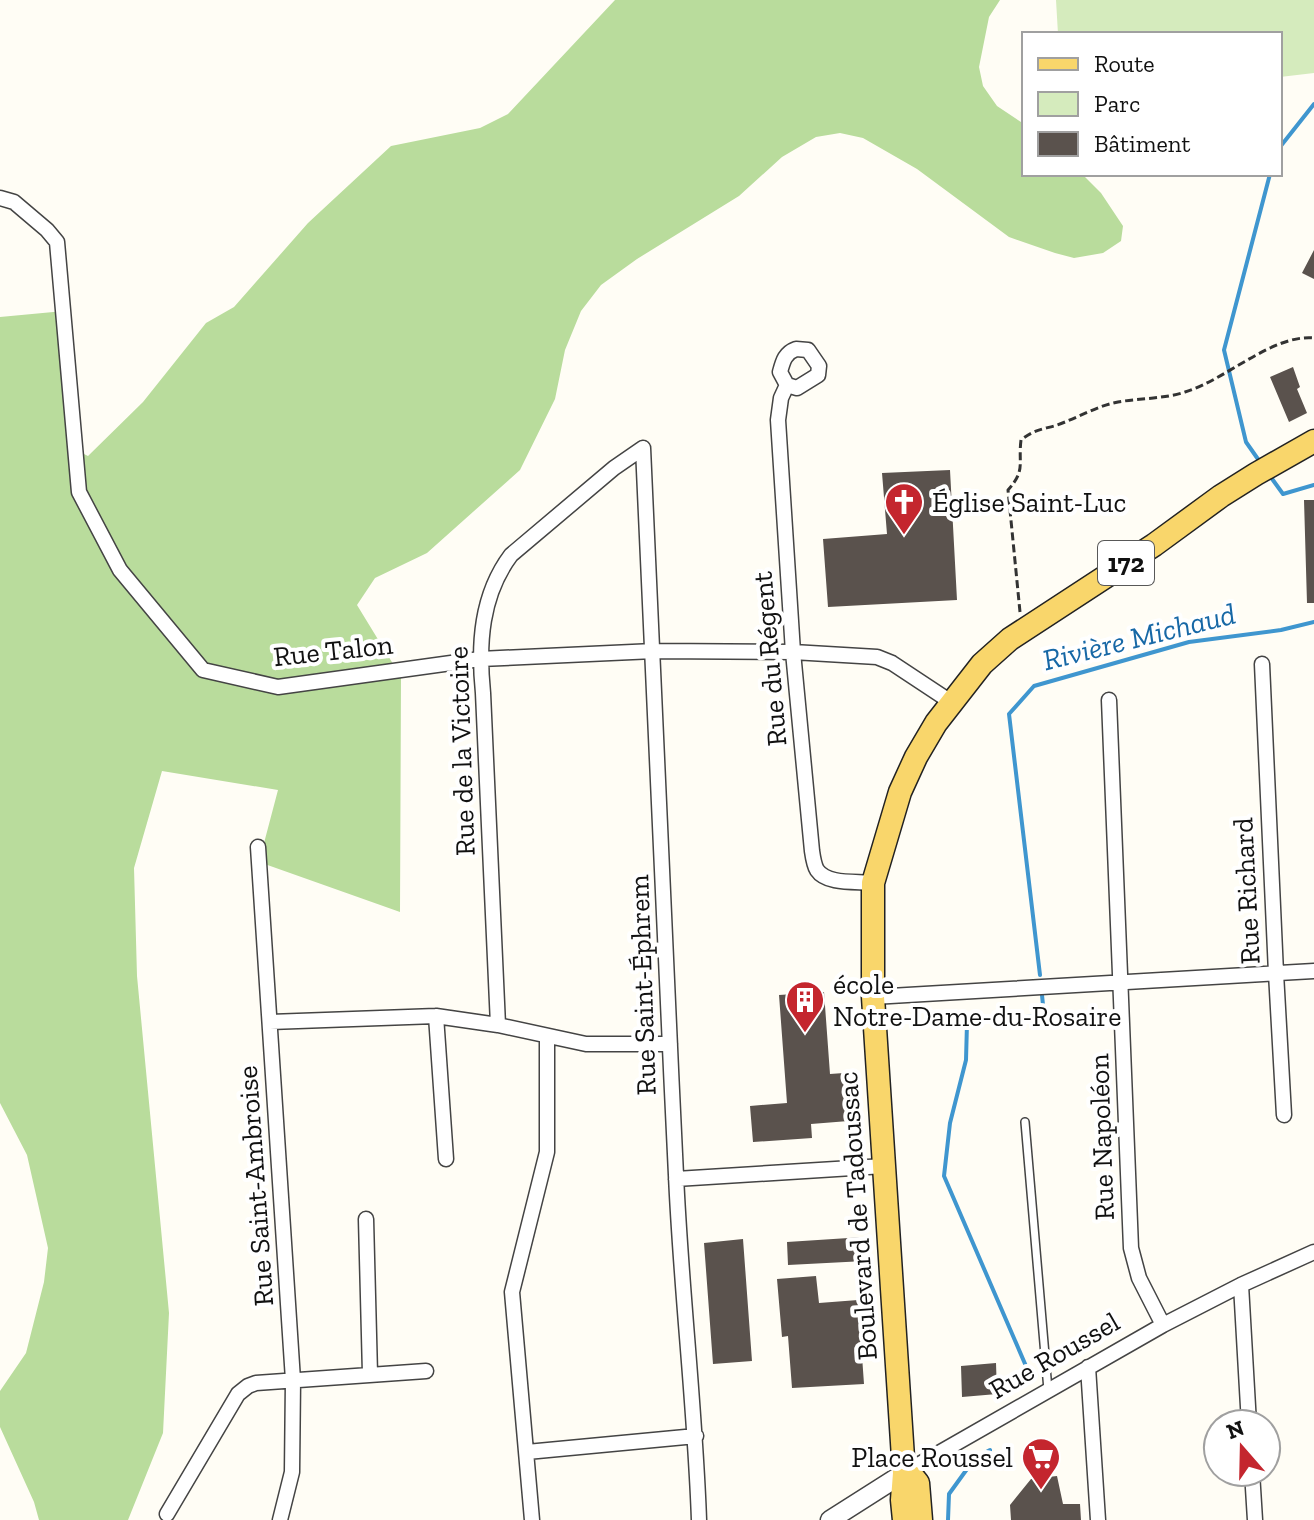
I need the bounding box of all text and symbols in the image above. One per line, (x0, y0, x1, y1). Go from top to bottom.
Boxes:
legend (1022, 32, 1282, 176)
text: Route (1094, 49, 1154, 78)
text: Parc (1094, 89, 1140, 118)
text: Bâtiment (1094, 129, 1190, 158)
church icon: Église Saint-Luc (883, 481, 925, 536)
place label: Église Saint-Luc (932, 486, 1126, 519)
road number: 172 (1098, 541, 1154, 585)
street label: Rue du Régent (745, 570, 794, 748)
water label: Rivière Michaud (1039, 596, 1239, 678)
street label: Rue Talon (272, 628, 394, 673)
street label: Rue de la Victoire (441, 646, 482, 856)
street label: Rue Richard (1226, 817, 1267, 965)
street label: Rue Saint-Éphrem (622, 874, 663, 1096)
place label: école Notre-Dame-du-Rosaire (833, 968, 1122, 1033)
building icon: école Notre-Dame-du-Rosaire (784, 979, 826, 1034)
street label: Rue Napoléon (1082, 1053, 1121, 1221)
street label: Rue Saint-Ambroise (231, 1065, 280, 1307)
street label: Boulevard de Tadoussac (831, 1071, 884, 1361)
street label: Rue Roussel (983, 1305, 1125, 1406)
north arrow (1202, 1408, 1282, 1488)
text: N (1223, 1414, 1248, 1445)
supermarket icon: Place Roussel (1020, 1436, 1062, 1491)
place label: Place Roussel (851, 1441, 1013, 1474)

